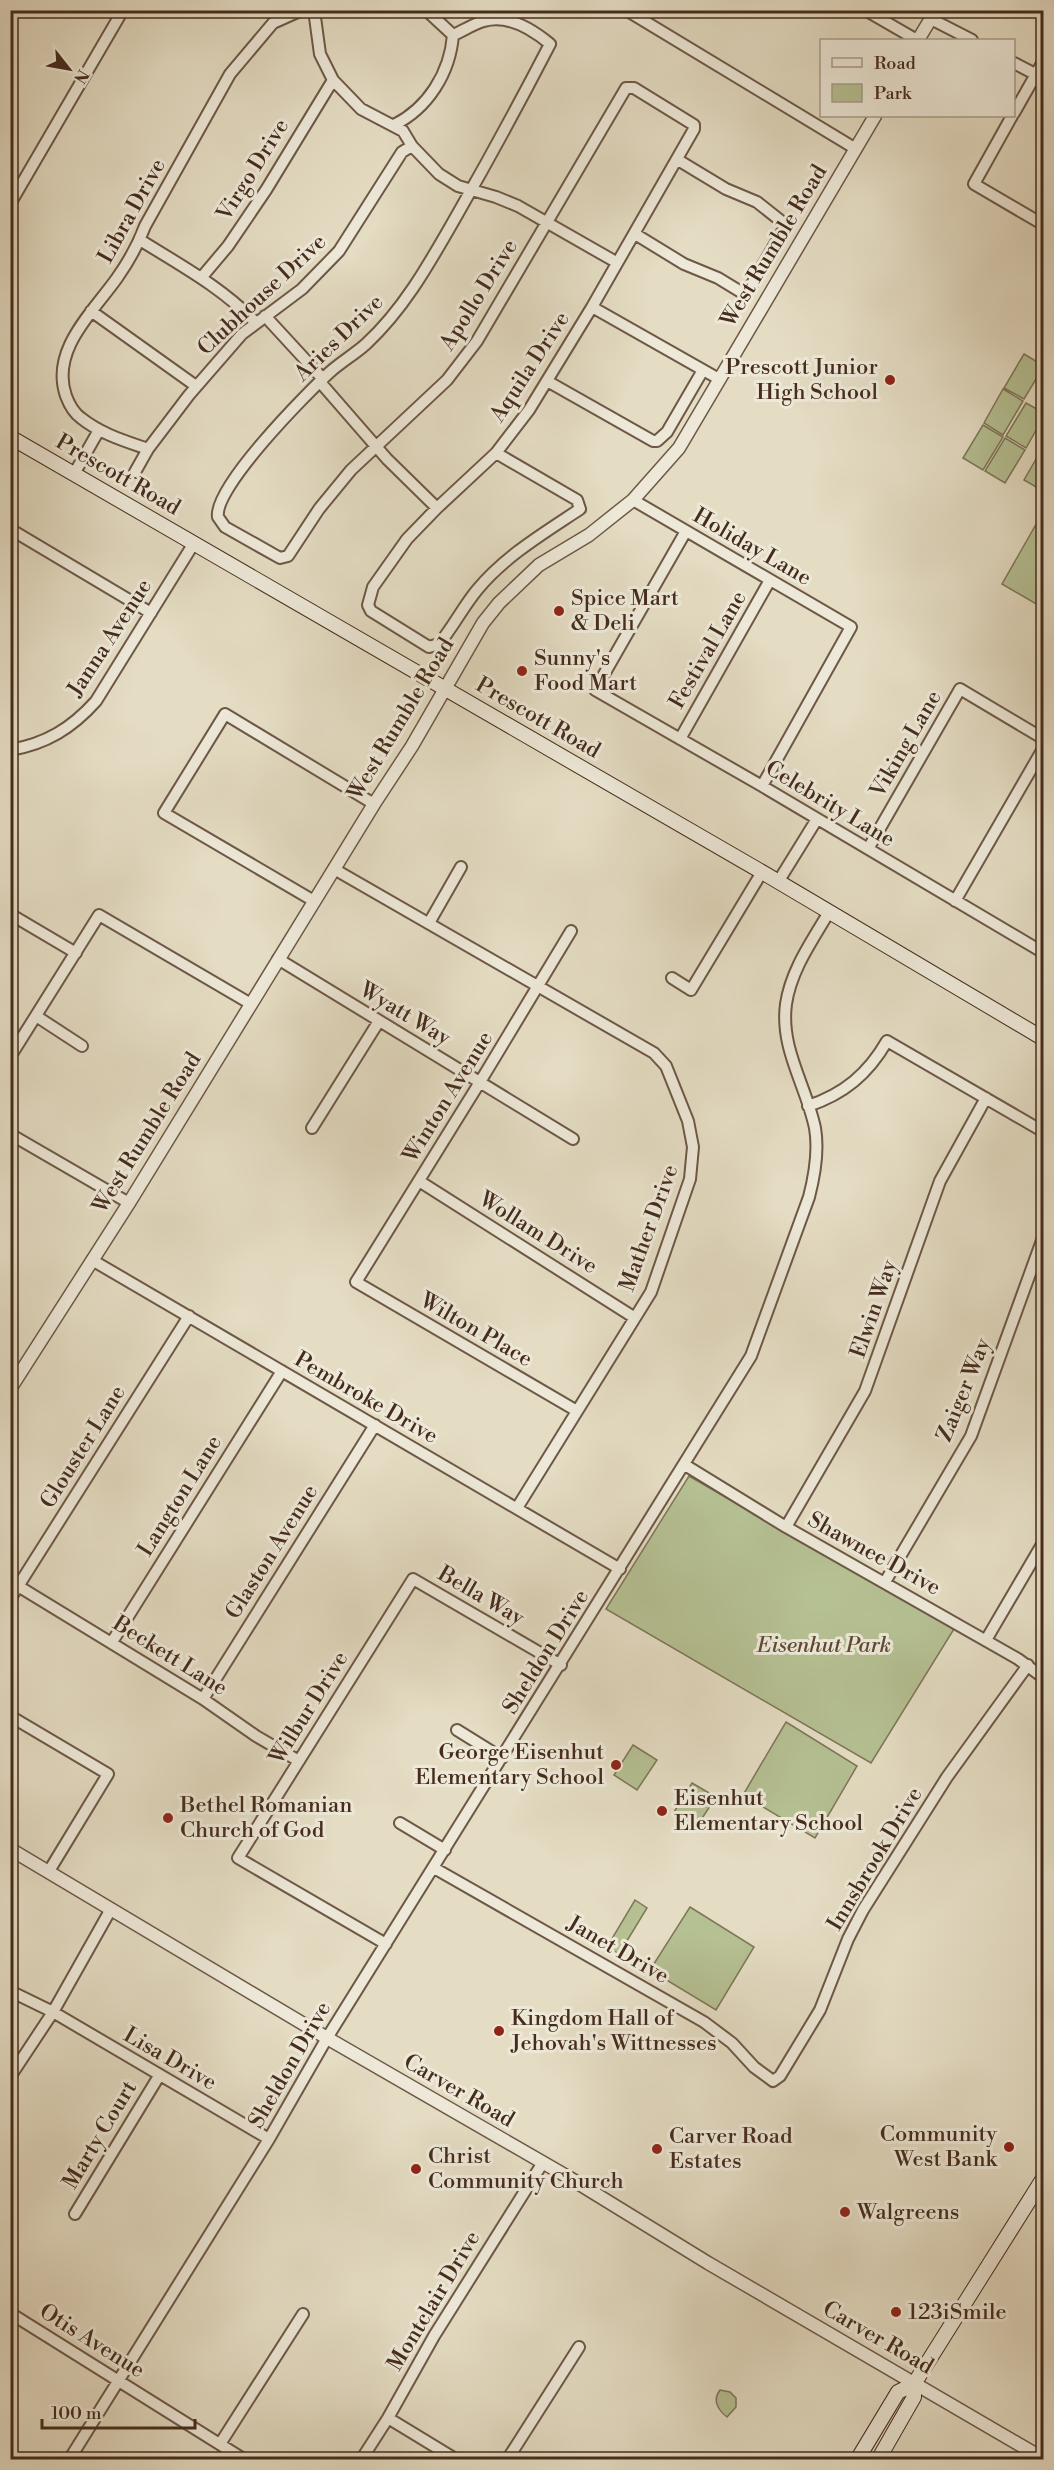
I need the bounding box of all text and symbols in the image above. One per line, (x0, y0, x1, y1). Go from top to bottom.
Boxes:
north arrow (39, 39, 99, 99)
legend (820, 39, 1015, 117)
text: Road (874, 52, 917, 75)
text: N (69, 66, 93, 87)
text: Park (874, 82, 913, 105)
street label: Virgo Drive (210, 114, 295, 227)
street label: Libra Drive (92, 154, 172, 268)
street label: West Rumble Road (714, 160, 833, 333)
street label: Clubhouse Drive (192, 229, 332, 361)
street label: Apollo Drive (434, 234, 524, 356)
street label: Aries Drive (288, 289, 389, 388)
street label: Aquila Drive (484, 307, 576, 428)
place label: Prescott Junior High School (725, 354, 878, 406)
marker: Prescott Junior High School (883, 373, 897, 387)
street label: Prescott Road (51, 428, 186, 522)
street label: Holiday Lane (688, 502, 816, 592)
street label: Janna Avenue (61, 574, 158, 703)
place label: Spice Mart & Deli (571, 585, 679, 637)
street label: Festival Lane (663, 586, 753, 714)
marker: Spice Mart & Deli (552, 604, 566, 618)
street label: West Rumble Road (341, 633, 460, 806)
place label: Sunny's Food Mart (534, 645, 637, 697)
marker: Sunny's Food Mart (515, 664, 529, 678)
street label: Prescott Road (471, 671, 606, 765)
street label: Viking Lane (864, 686, 948, 803)
street label: Celebrity Lane (760, 755, 900, 853)
street label: Wyatt Way (354, 976, 456, 1052)
street label: Winton Avenue (396, 1026, 499, 1168)
street label: West Rumble Road (86, 1047, 208, 1219)
street label: Mather Drive (614, 1161, 684, 1295)
street label: Wollam Drive (473, 1185, 602, 1280)
street label: Elwin Way (845, 1256, 903, 1362)
street label: Wilton Place (414, 1286, 537, 1373)
street label: Zaiger Way (931, 1334, 997, 1446)
street label: Pembroke Drive (289, 1346, 443, 1450)
street label: Glouster Lane (34, 1380, 132, 1514)
street label: Langton Lane (132, 1430, 228, 1562)
street label: Glaston Avenue (220, 1480, 324, 1624)
street label: Shawnee Drive (803, 1506, 945, 1602)
street label: Bella Way (432, 1560, 529, 1632)
street label: Sheldon Drive (497, 1585, 595, 1719)
street label: Beckett Lane (107, 1610, 232, 1702)
park label: Eisenhut Park (756, 1632, 891, 1659)
street label: Wilbur Drive (263, 1647, 354, 1770)
place label: George Eisenhut Elementary School (415, 1739, 604, 1791)
marker: George Eisenhut Elementary School (609, 1758, 623, 1772)
street label: Innsbrook Drive (822, 1782, 928, 1936)
place label: Eisenhut Elementary School (674, 1785, 864, 1837)
place label: Bethel Romanian Church of God (179, 1792, 352, 1844)
marker: Eisenhut Elementary School (655, 1804, 669, 1818)
marker: Bethel Romanian Church of God (161, 1811, 175, 1825)
street label: Janet Drive (561, 1910, 674, 1990)
street label: Sheldon Drive (243, 1997, 337, 2133)
place label: Kingdom Hall of Jehovah's Wittnesses (510, 2005, 717, 2057)
street label: Lisa Drive (119, 2022, 221, 2096)
marker: Kingdom Hall of Jehovah's Wittnesses (492, 2024, 506, 2038)
street label: Carver Road (399, 2048, 520, 2134)
street label: Marty Court (57, 2076, 143, 2194)
place label: Community West Bank (880, 2121, 999, 2173)
place label: Carver Road Estates (669, 2123, 793, 2175)
marker: Community West Bank (1002, 2140, 1016, 2154)
marker: Carver Road Estates (650, 2142, 664, 2156)
place label: Christ Community Church (428, 2143, 624, 2195)
marker: Christ Community Church (409, 2162, 423, 2176)
place label: Walgreens (856, 2199, 959, 2226)
marker: Walgreens (838, 2205, 852, 2219)
street label: Montclair Drive (382, 2226, 486, 2376)
street label: Carver Road (818, 2295, 939, 2381)
street label: Otis Avenue (34, 2298, 150, 2384)
place label: 123iSmile (908, 2299, 1007, 2326)
marker: 123iSmile (889, 2305, 903, 2319)
scale bar (42, 2392, 195, 2430)
text: 100 m (51, 2402, 102, 2425)

